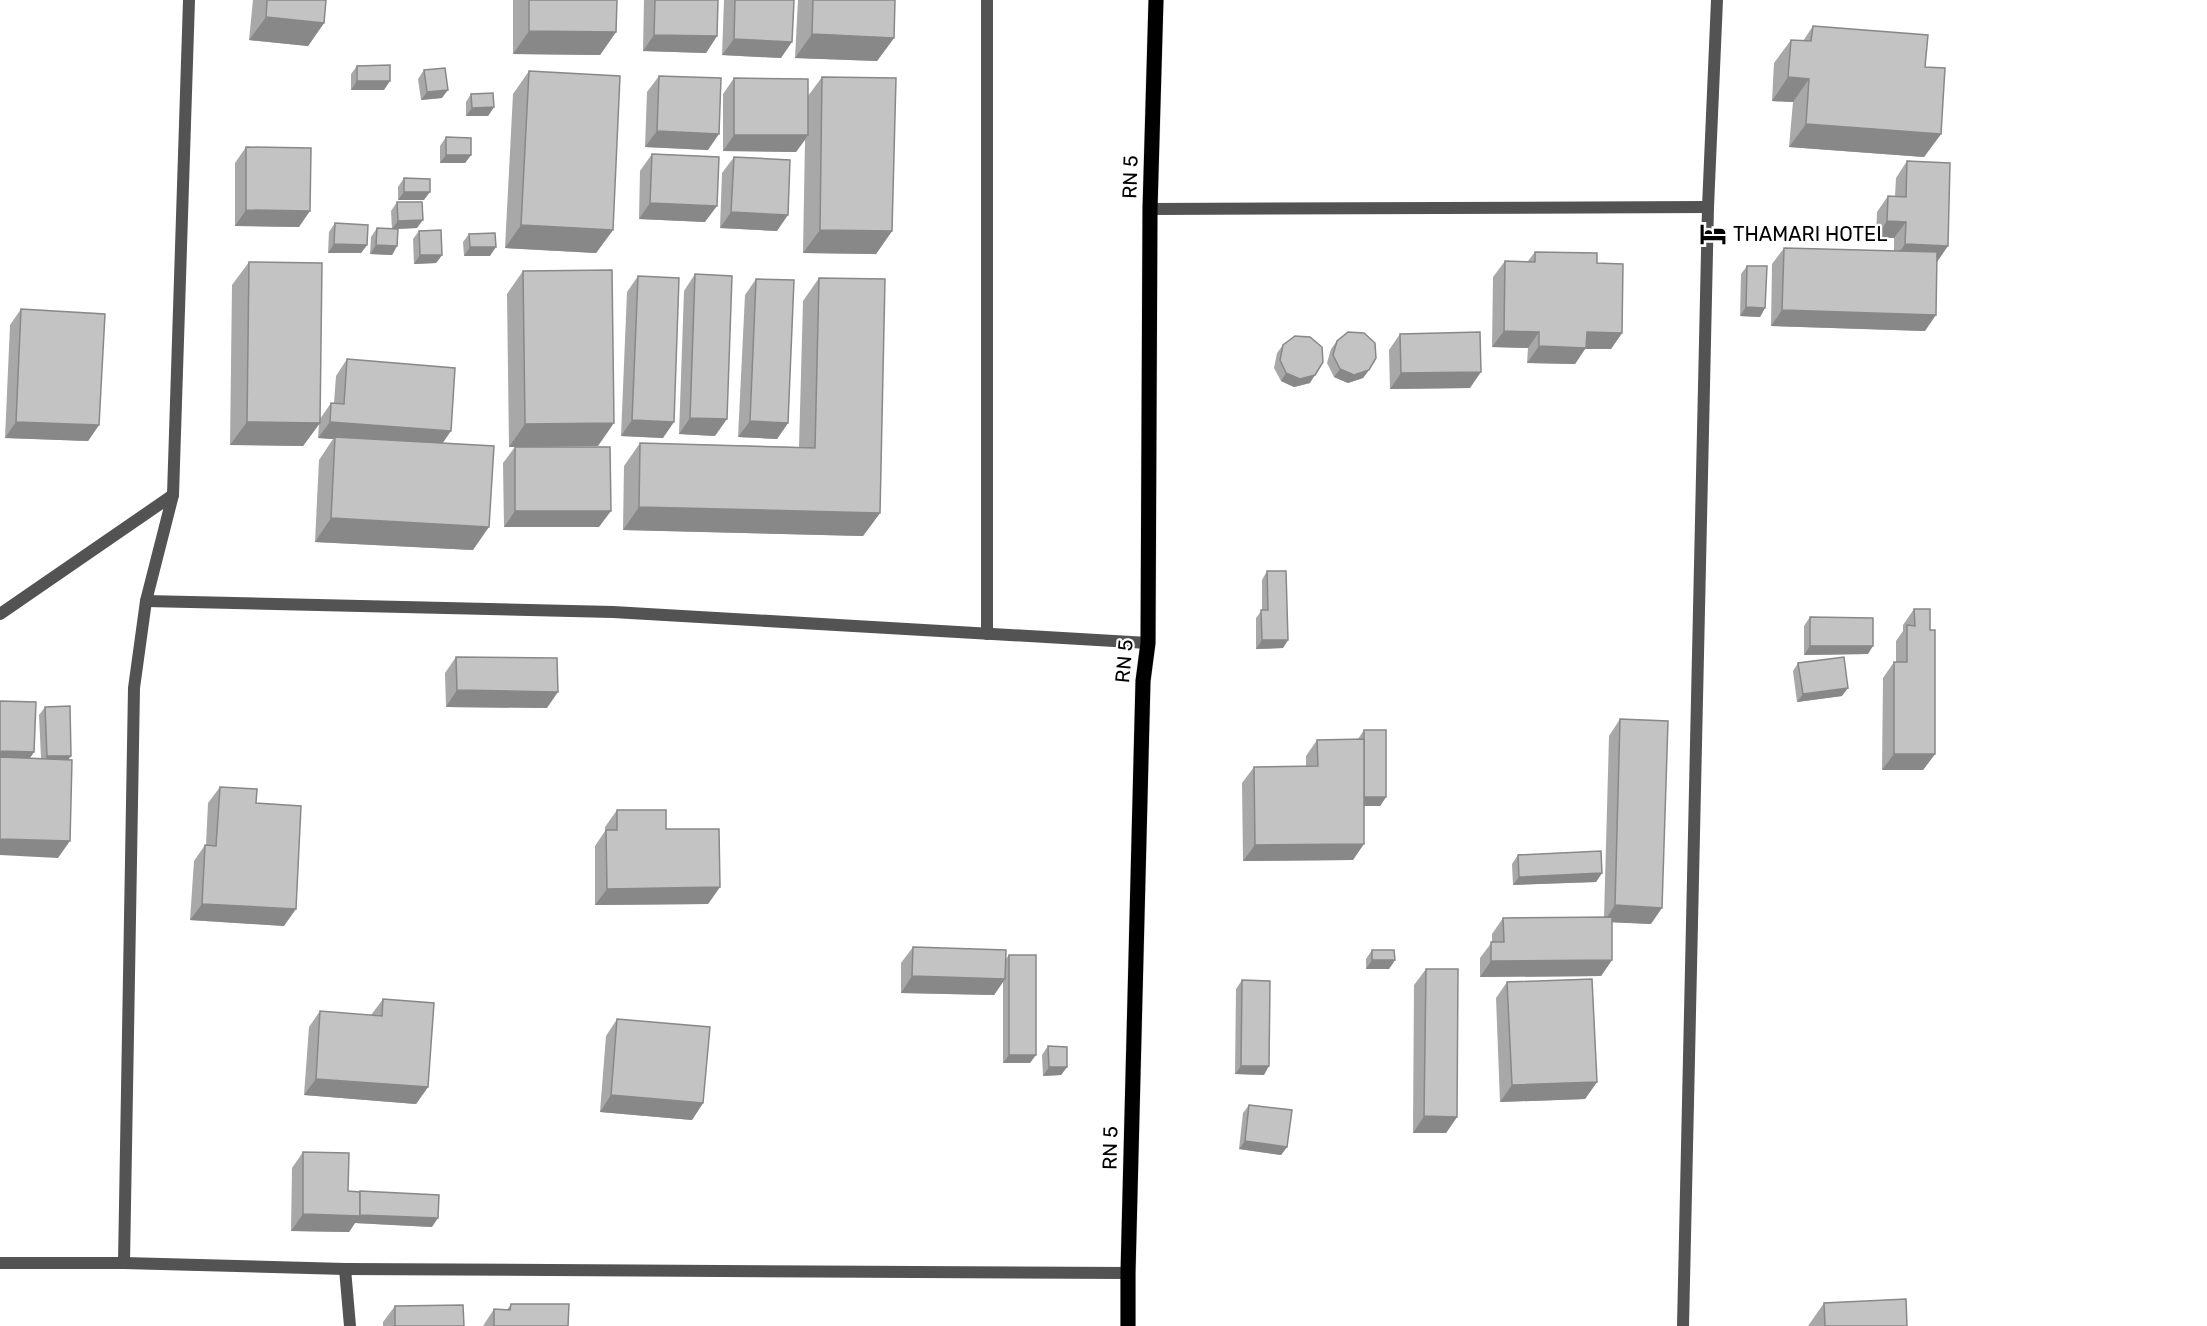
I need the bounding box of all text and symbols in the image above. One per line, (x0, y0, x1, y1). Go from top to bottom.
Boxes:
street label: RN 5 (1117, 155, 1143, 199)
hotel icon: THAMARI HOTEL (1698, 219, 1728, 249)
place label: THAMARI HOTEL (1733, 222, 1887, 246)
street label: RN 5 (1110, 638, 1138, 684)
street label: RN 5 (1098, 1126, 1122, 1170)

